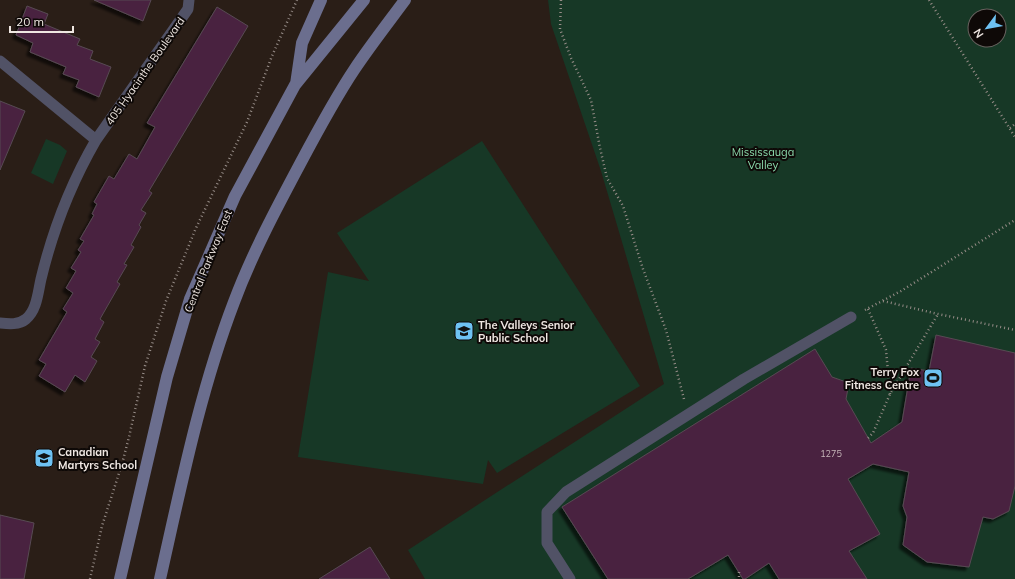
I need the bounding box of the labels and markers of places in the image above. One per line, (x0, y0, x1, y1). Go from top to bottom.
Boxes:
place label: The Valleys Senior Public School (478, 318, 575, 345)
school or university icon: The Valleys Senior Public School (453, 320, 475, 342)
place label: Terry Fox Fitness Centre (845, 365, 920, 392)
sports icon: Terry Fox Fitness Centre (922, 367, 944, 389)
place label: Canadian Martyrs School (58, 445, 137, 472)
school or university icon: Canadian Martyrs School (33, 447, 55, 469)

